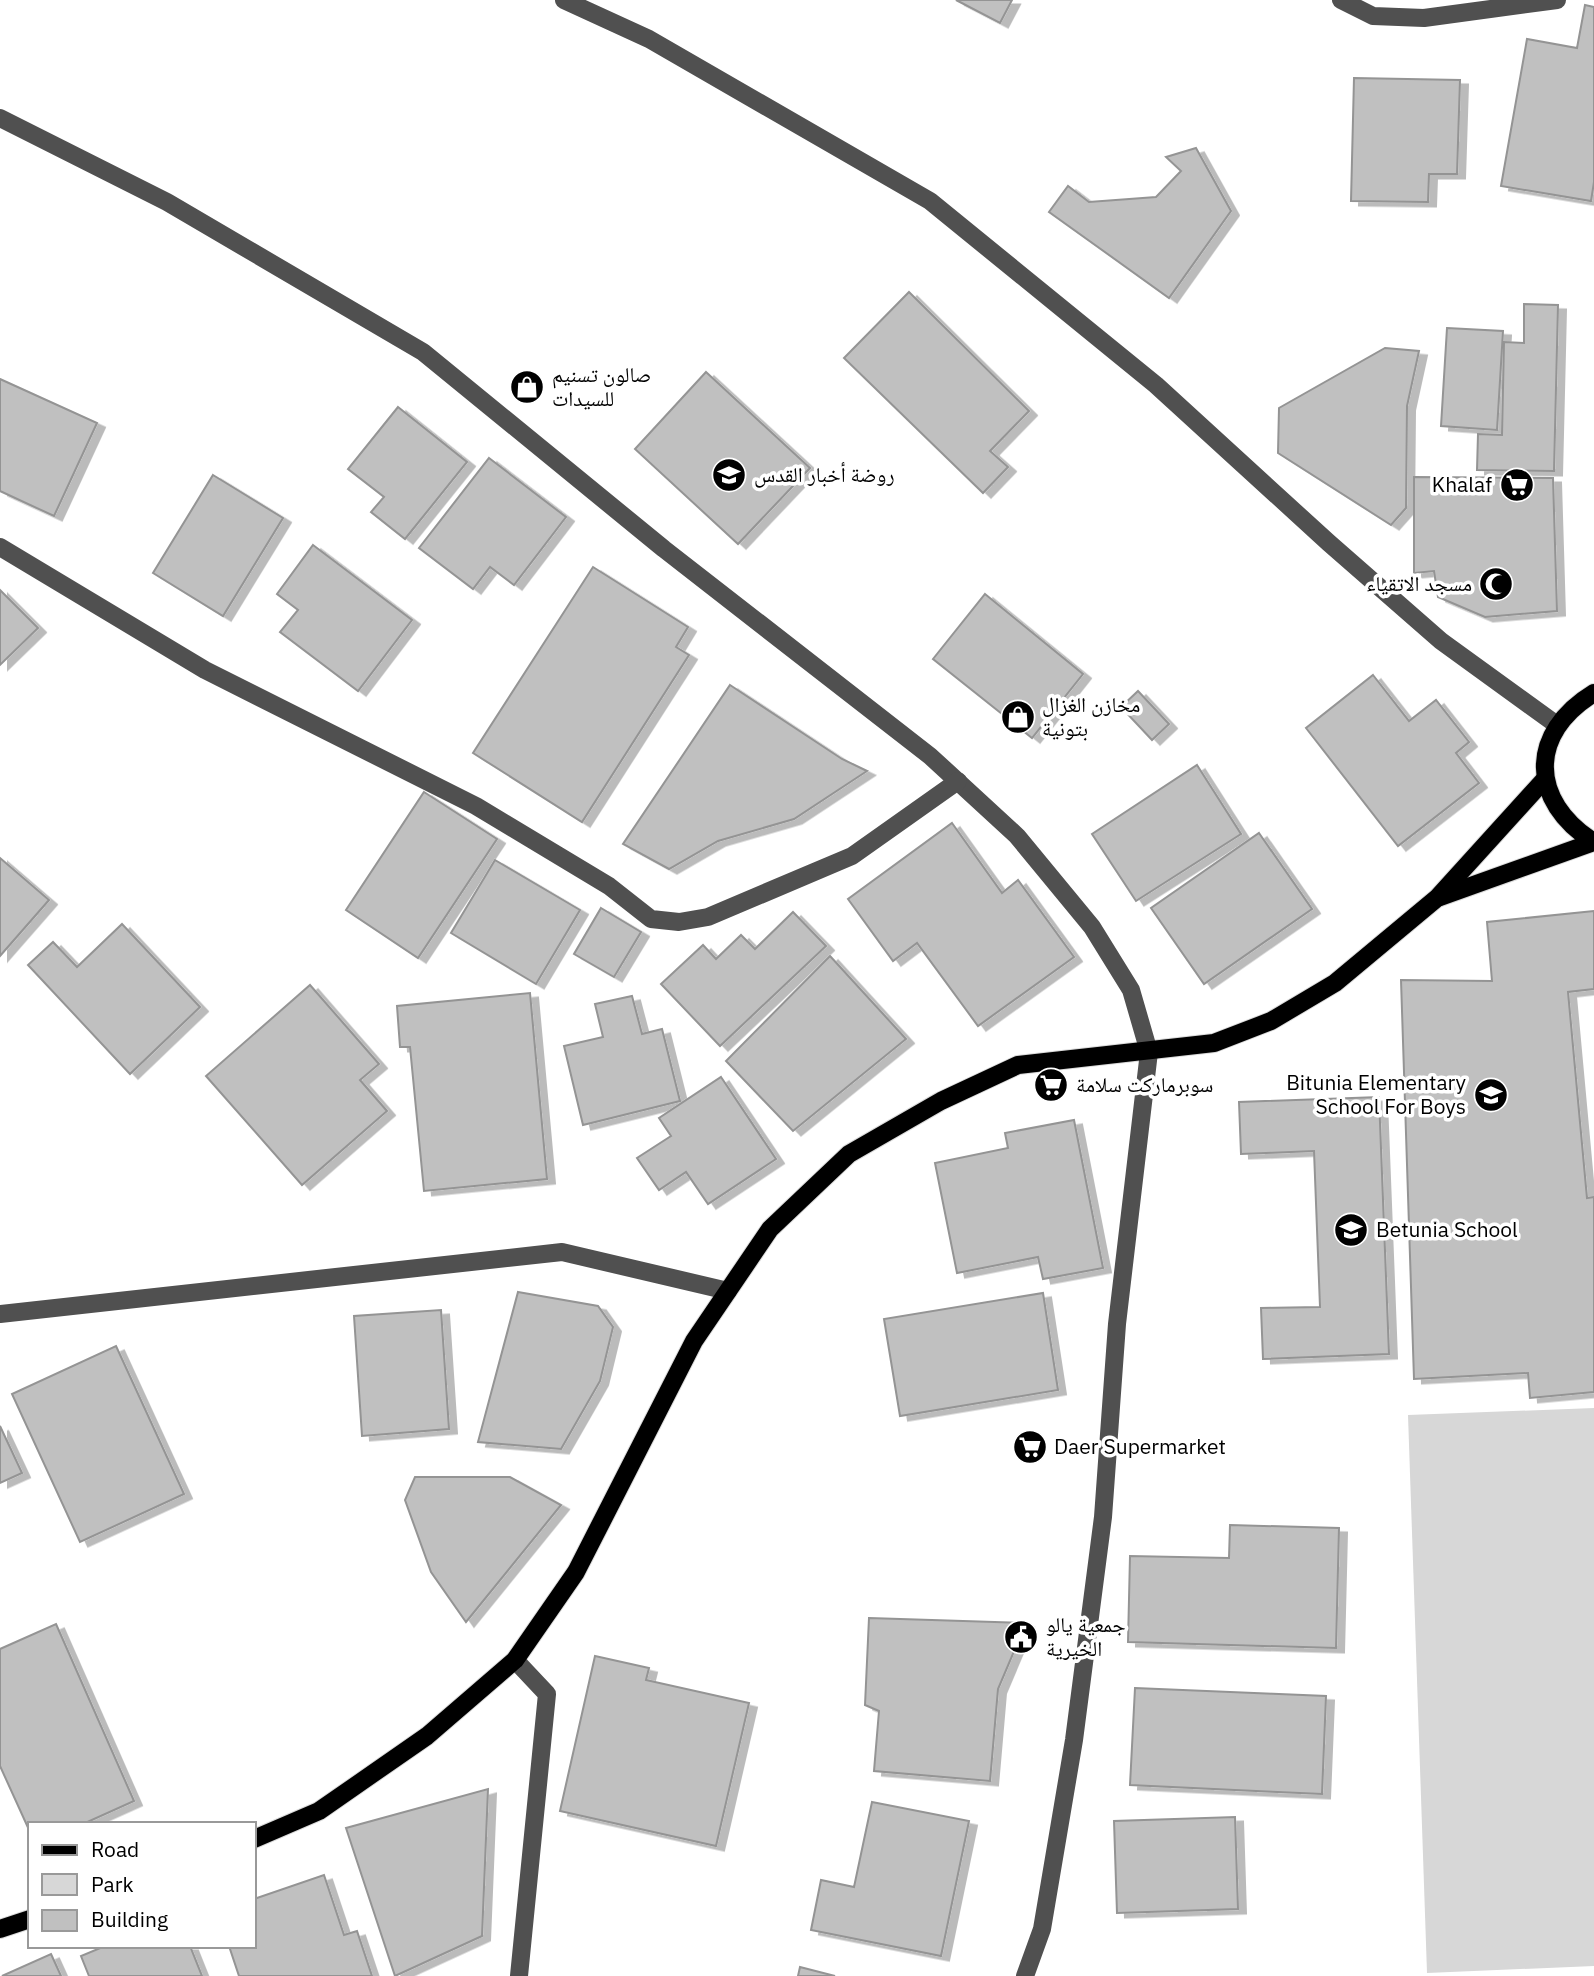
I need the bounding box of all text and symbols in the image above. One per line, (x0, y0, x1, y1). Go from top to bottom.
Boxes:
place label: صالون تسنيم للسيدات (552, 360, 651, 412)
shop icon: صالون تسنيم للسيدات (508, 368, 546, 406)
school or university icon: روضة أخبار القدس (710, 456, 748, 494)
place label: روضة أخبار القدس (754, 460, 895, 488)
supermarket icon: Khalaf (1498, 466, 1536, 504)
place label: Khalaf (1432, 470, 1492, 498)
mosque icon: مسجد الاتقياء (1477, 565, 1515, 603)
place label: مسجد الاتقياء (1366, 569, 1472, 597)
place label: مخازن الغزال بتونية (1042, 690, 1140, 742)
shop icon: مخازن الغزال بتونية (999, 698, 1037, 736)
supermarket icon: سوبرماركت سلامة (1032, 1066, 1070, 1104)
place label: Bitunia Elementary School For Boys (1286, 1068, 1467, 1120)
place label: سوبرماركت سلامة (1076, 1070, 1213, 1098)
school or university icon: Bitunia Elementary School For Boys (1472, 1076, 1510, 1114)
school or university icon: Betunia School (1332, 1211, 1370, 1249)
place label: Betunia School (1376, 1215, 1518, 1243)
supermarket icon: Daer Supermarket (1011, 1428, 1049, 1466)
place label: Daer Supermarket (1054, 1432, 1226, 1460)
place label: جمعية يالو الخيرية (1046, 1610, 1126, 1662)
public building icon: جمعية يالو الخيرية (1002, 1618, 1040, 1656)
legend (28, 1822, 256, 1948)
text: Road (91, 1835, 139, 1863)
text: Park (91, 1870, 134, 1898)
text: Building (91, 1905, 168, 1933)

